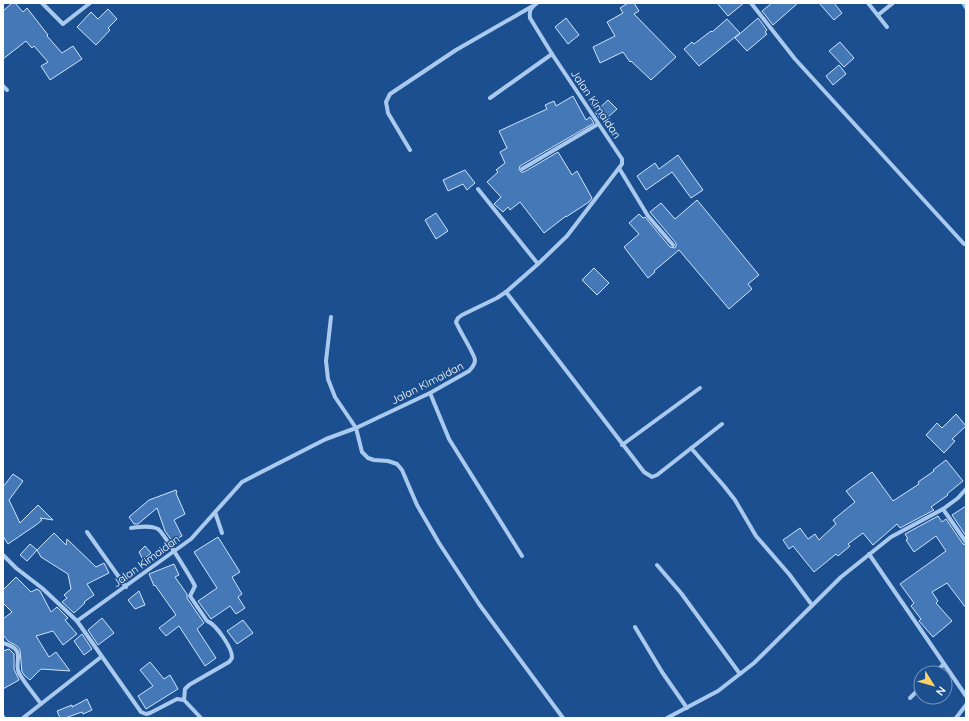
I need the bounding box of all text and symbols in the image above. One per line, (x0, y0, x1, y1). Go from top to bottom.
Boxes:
street label: Jalan Kimaidan (568, 67, 624, 141)
street label: Jalan Kimaidan (388, 359, 466, 407)
street label: Jalan Kimaidan (110, 532, 182, 590)
north arrow (913, 665, 953, 705)
text: N (933, 684, 949, 698)

